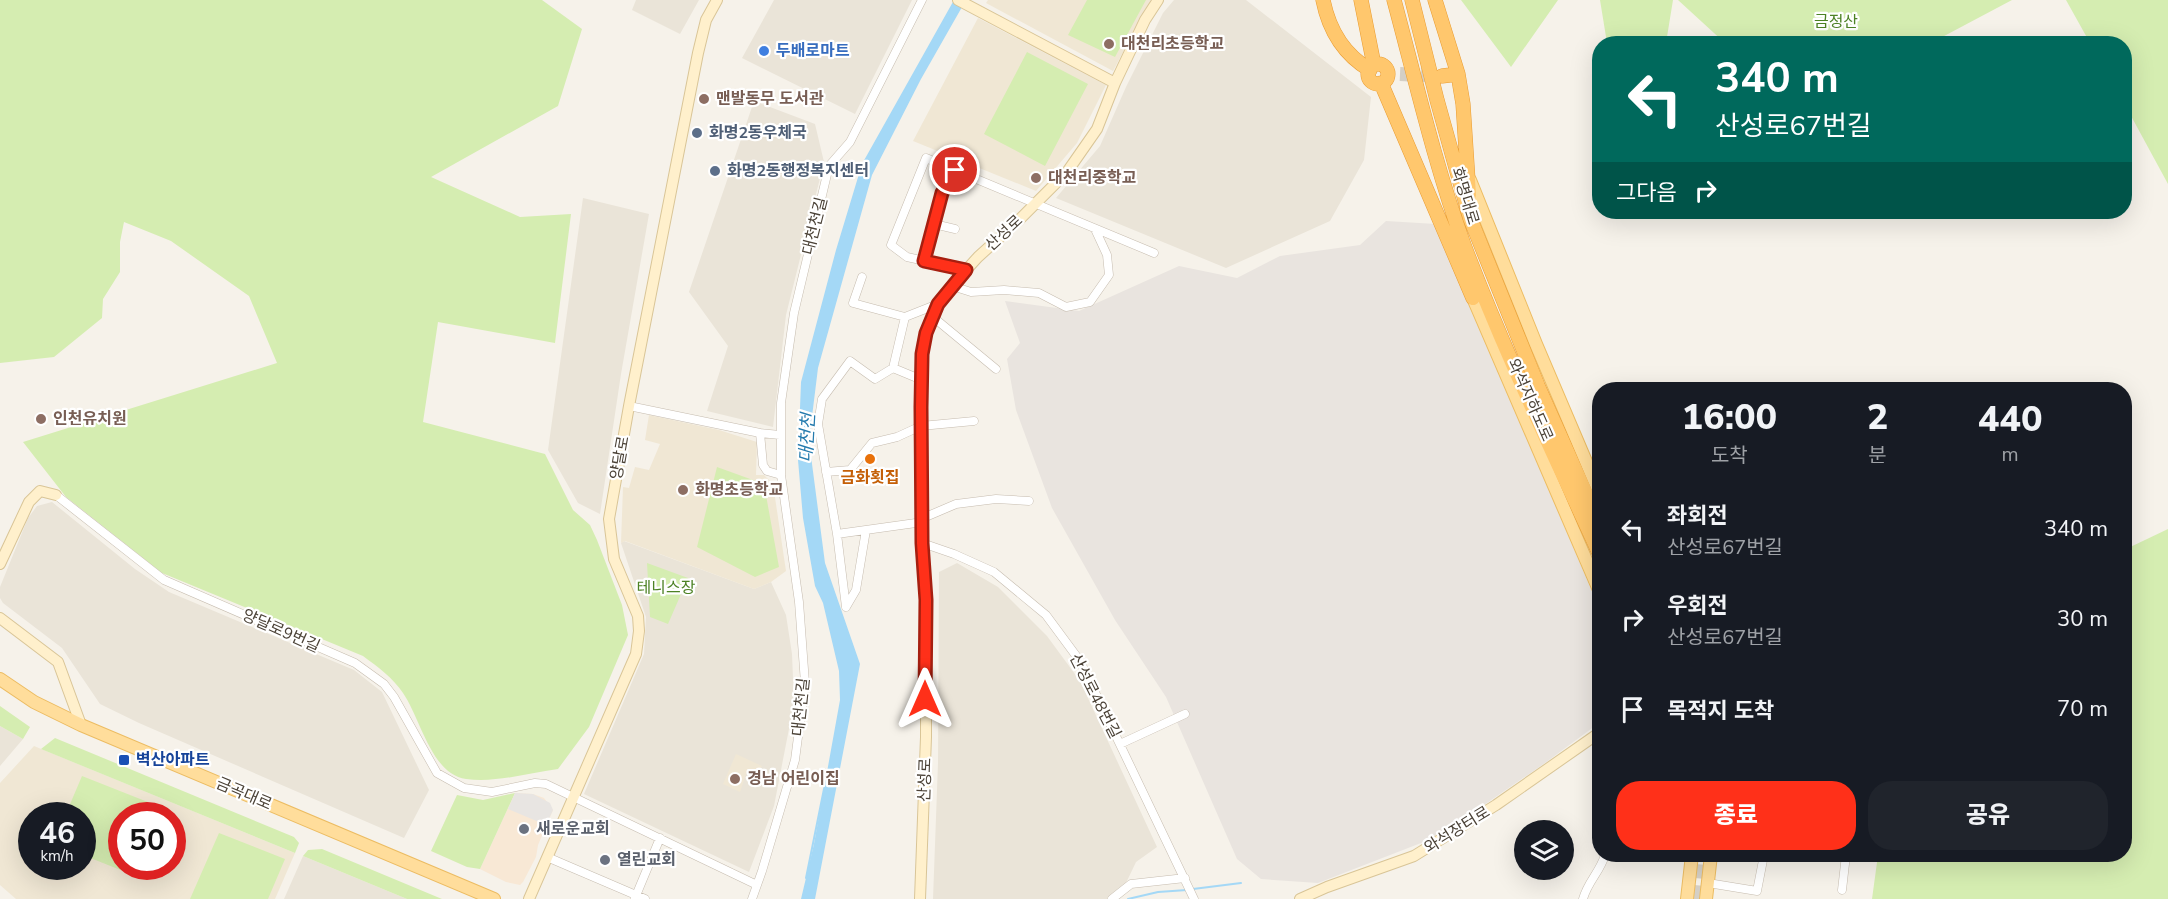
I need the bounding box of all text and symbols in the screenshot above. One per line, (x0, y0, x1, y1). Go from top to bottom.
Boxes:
park label: 금정산 (1814, 11, 1858, 33)
place label: 대천리초등학교 (1121, 33, 1224, 55)
marker: 대천리초등학교 (1102, 37, 1116, 51)
place label: 두배로마트 (776, 40, 850, 62)
marker: 두배로마트 (757, 44, 771, 58)
text: 340 m (1715, 50, 1839, 107)
icon: left (1616, 60, 1694, 138)
place label: 맨발동무 도서관 (716, 88, 824, 110)
marker: 맨발동무 도서관 (697, 92, 711, 106)
text: 산성로67번길 (1715, 108, 1872, 145)
place label: 화명2동우체국 (709, 122, 807, 144)
marker: 화명2동우체국 (690, 126, 704, 140)
pin (929, 144, 980, 195)
icon: arrive (938, 153, 971, 186)
place label: 화명2동행정복지센터 (727, 160, 869, 182)
marker: 화명2동행정복지센터 (708, 164, 722, 178)
street label: 화명대로 (1446, 165, 1484, 228)
place label: 대천리중학교 (1048, 167, 1137, 189)
marker: 대천리중학교 (1029, 171, 1043, 185)
icon: right (1689, 174, 1722, 207)
text: 그다음 (1616, 178, 1677, 208)
street label: 대천천길 (797, 195, 833, 257)
street label: 산성로 (980, 210, 1028, 256)
street label: 와석지하도로 (1502, 355, 1558, 445)
text: 16:00 (1681, 393, 1777, 442)
text: 2 (1867, 393, 1888, 442)
text: 440 (1978, 395, 2043, 444)
place label: 인천유치원 (53, 408, 127, 430)
water label: 대천천 (794, 410, 820, 463)
marker: 인천유치원 (34, 412, 48, 426)
street label: 양달로 (605, 434, 635, 482)
text: m (2002, 441, 2019, 468)
text: 도착 (1711, 442, 1748, 469)
text: 분 (1868, 442, 1887, 469)
marker: 금화횟집 (863, 452, 877, 466)
place label: 금화횟집 (841, 467, 899, 489)
place label: 화명초등학교 (695, 479, 784, 501)
marker: 화명초등학교 (676, 483, 690, 497)
text: 좌회전 (1667, 501, 1728, 531)
icon: left (1616, 513, 1649, 546)
text: 340 m (2044, 514, 2108, 544)
text: 산성로67번길 (1667, 534, 1783, 561)
park label: 테니스장 (637, 577, 696, 599)
text: 우회전 (1667, 591, 1728, 621)
icon: right (1616, 603, 1649, 636)
street label: 양달로9번길 (239, 604, 323, 658)
text: 30 m (2057, 604, 2108, 634)
text: 산성로67번길 (1667, 624, 1783, 651)
street label: 산성로48번길 (1064, 650, 1126, 742)
position arrow (893, 667, 957, 731)
street label: 대천천길 (787, 677, 815, 737)
icon: arrive (1616, 693, 1649, 726)
text: 70 m (2057, 694, 2108, 724)
text: 목적지 도착 (1667, 696, 1774, 726)
place label: 벽산아파트 (136, 749, 210, 771)
marker: 벽산아파트 (117, 753, 131, 767)
street label: 산성로 (913, 757, 937, 802)
place label: 경남 어린이집 (747, 768, 840, 790)
street label: 금곡대로 (213, 772, 276, 816)
marker: 경남 어린이집 (728, 772, 742, 786)
button: 종료 (1616, 781, 1856, 850)
button: 공유 (1868, 781, 2108, 850)
street label: 와석장터로 (1420, 801, 1494, 859)
speed limit sign: 50 (108, 802, 186, 880)
text: 46 (39, 813, 75, 854)
place label: 새로운교회 (536, 818, 610, 840)
map controls (1514, 820, 1574, 880)
button: layers (1514, 820, 1574, 880)
marker: 새로운교회 (517, 822, 531, 836)
text: km/h (40, 846, 74, 866)
place label: 열린교회 (617, 849, 676, 871)
marker: 열린교회 (598, 853, 612, 867)

